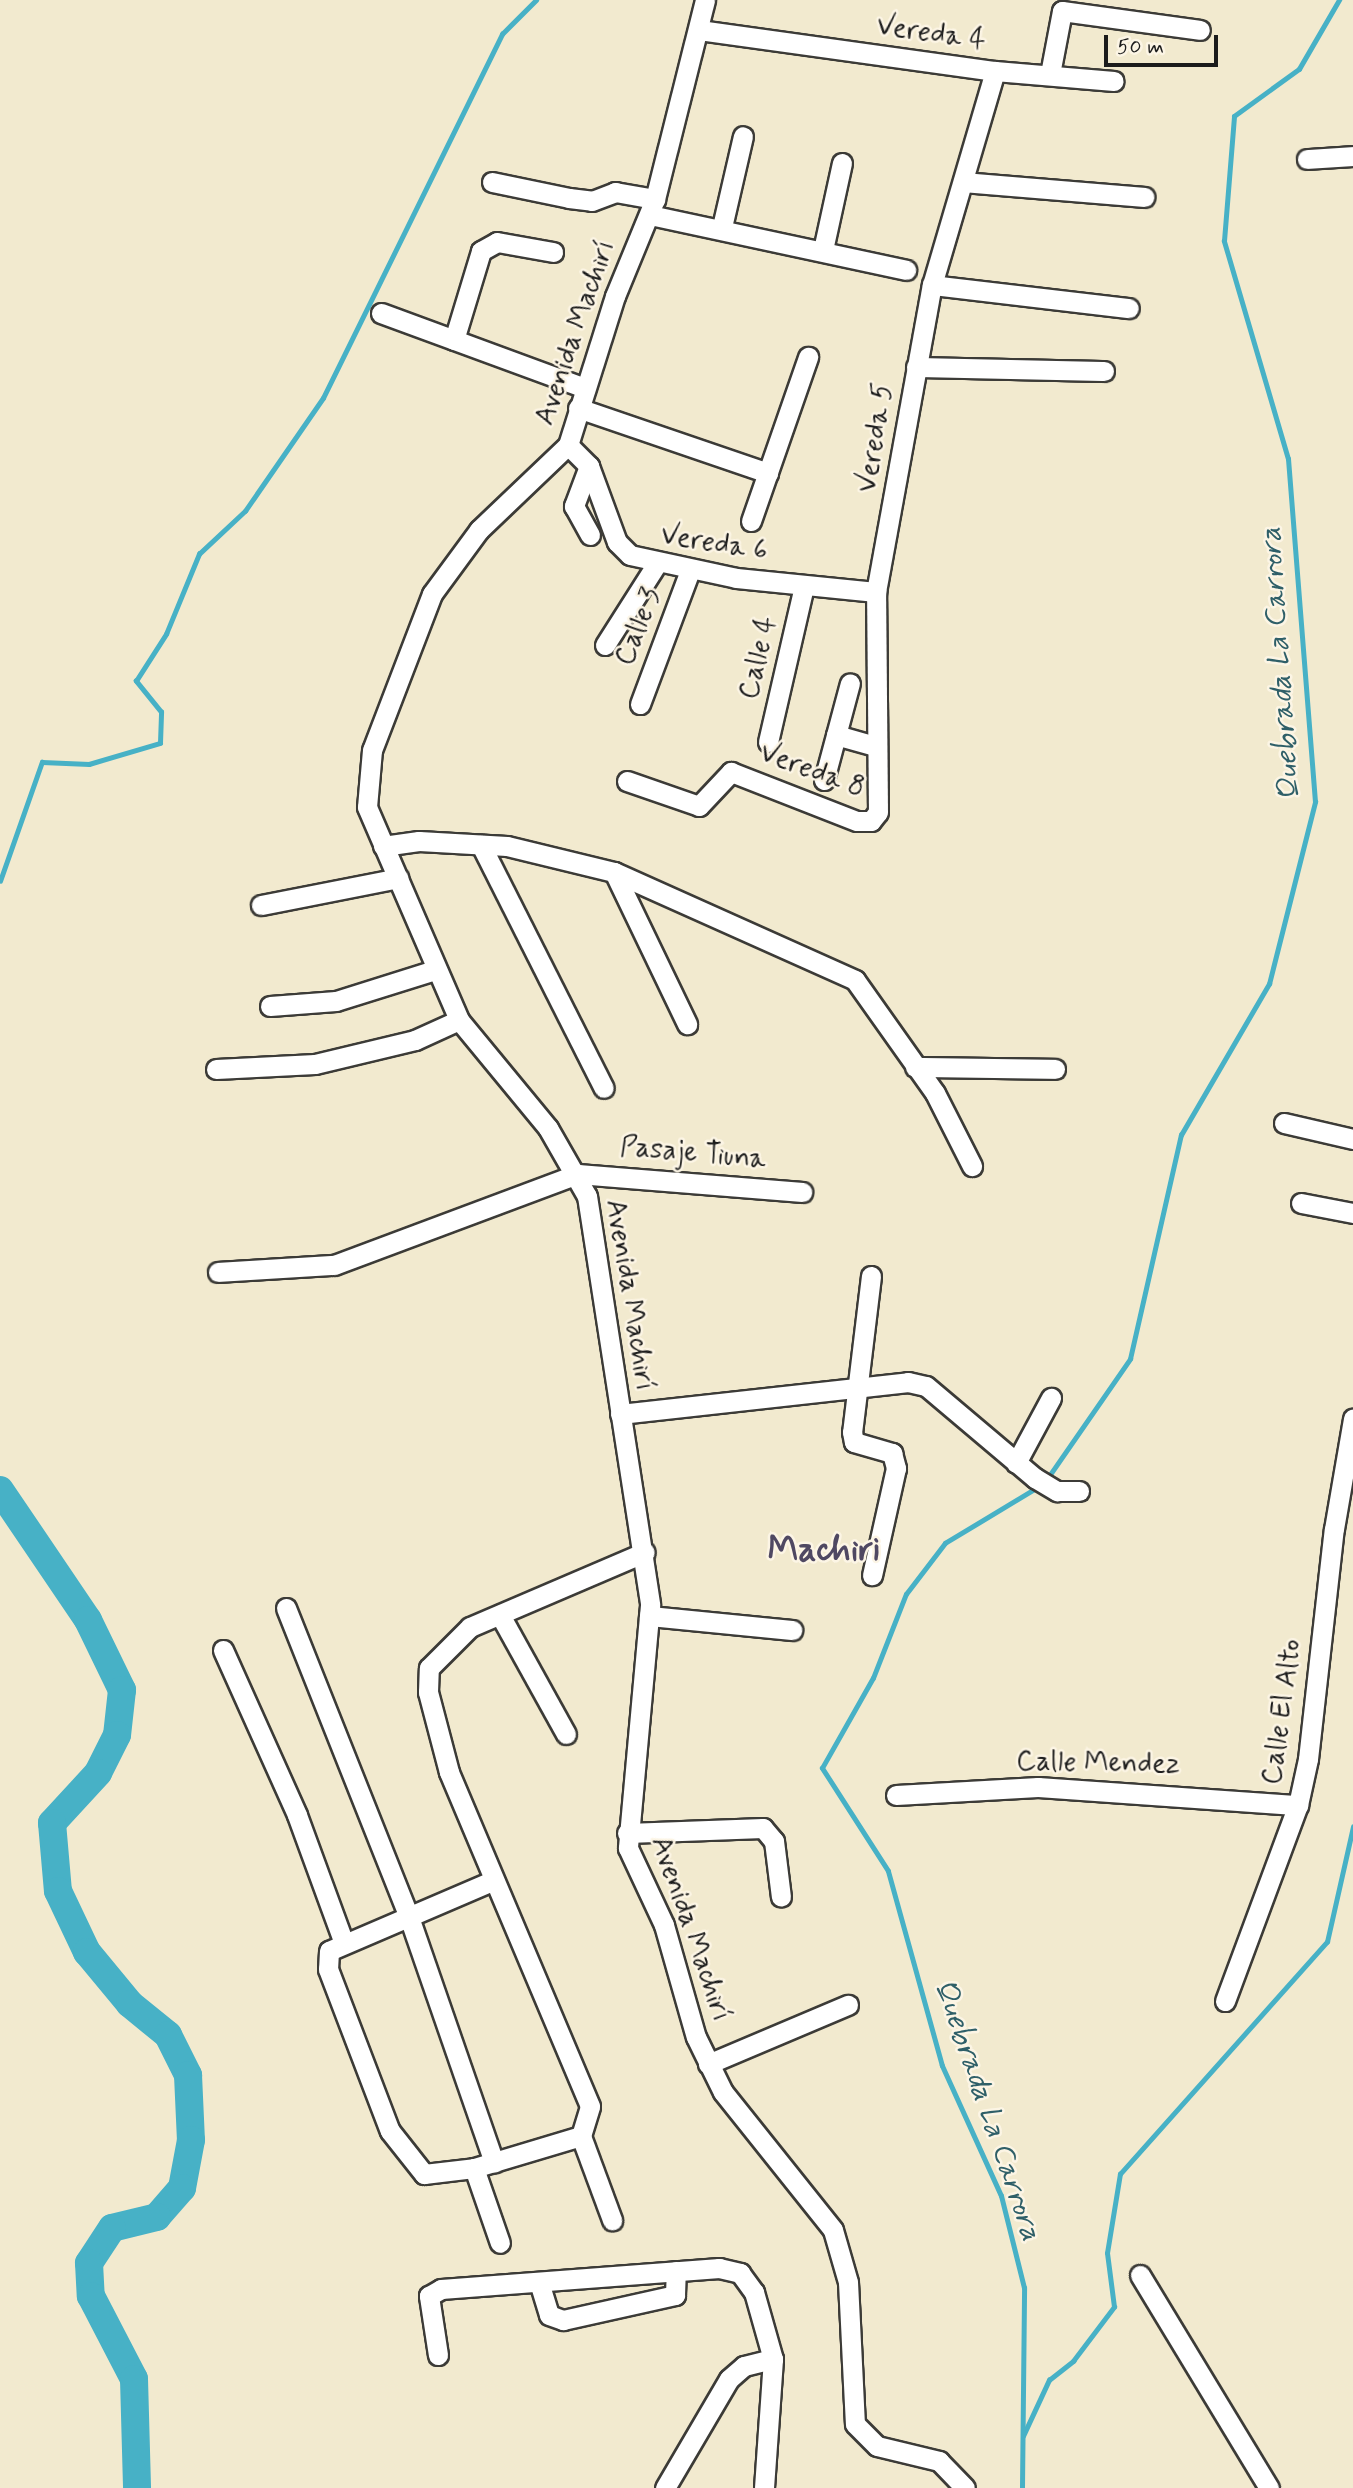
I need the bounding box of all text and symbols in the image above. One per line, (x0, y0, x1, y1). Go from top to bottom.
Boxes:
street label: Vereda 4 (874, 10, 988, 58)
scale bar (1108, 21, 1222, 65)
text: 50 m (1117, 33, 1164, 61)
street label: Avenida Machirí (529, 236, 623, 430)
street label: Vereda 5 (851, 381, 901, 495)
street label: Vereda 6 (658, 519, 770, 569)
water label: Quebrada La Carrora (1253, 524, 1309, 804)
street label: Calle 3 (609, 583, 669, 671)
street label: Calle 4 (733, 613, 785, 703)
street label: Vereda 8 (755, 737, 869, 805)
street label: Pasaje Tiuna (619, 1131, 767, 1177)
street label: Avenida Machirí (597, 1197, 661, 1393)
district label: Machiri (768, 1529, 880, 1571)
street label: Calle El Alto (1256, 1638, 1310, 1786)
street label: Calle Mendez (1016, 1746, 1180, 1782)
street label: Avenida Machirí (643, 1832, 737, 2026)
water label: Quebrada La Carrora (925, 1973, 1049, 2247)

